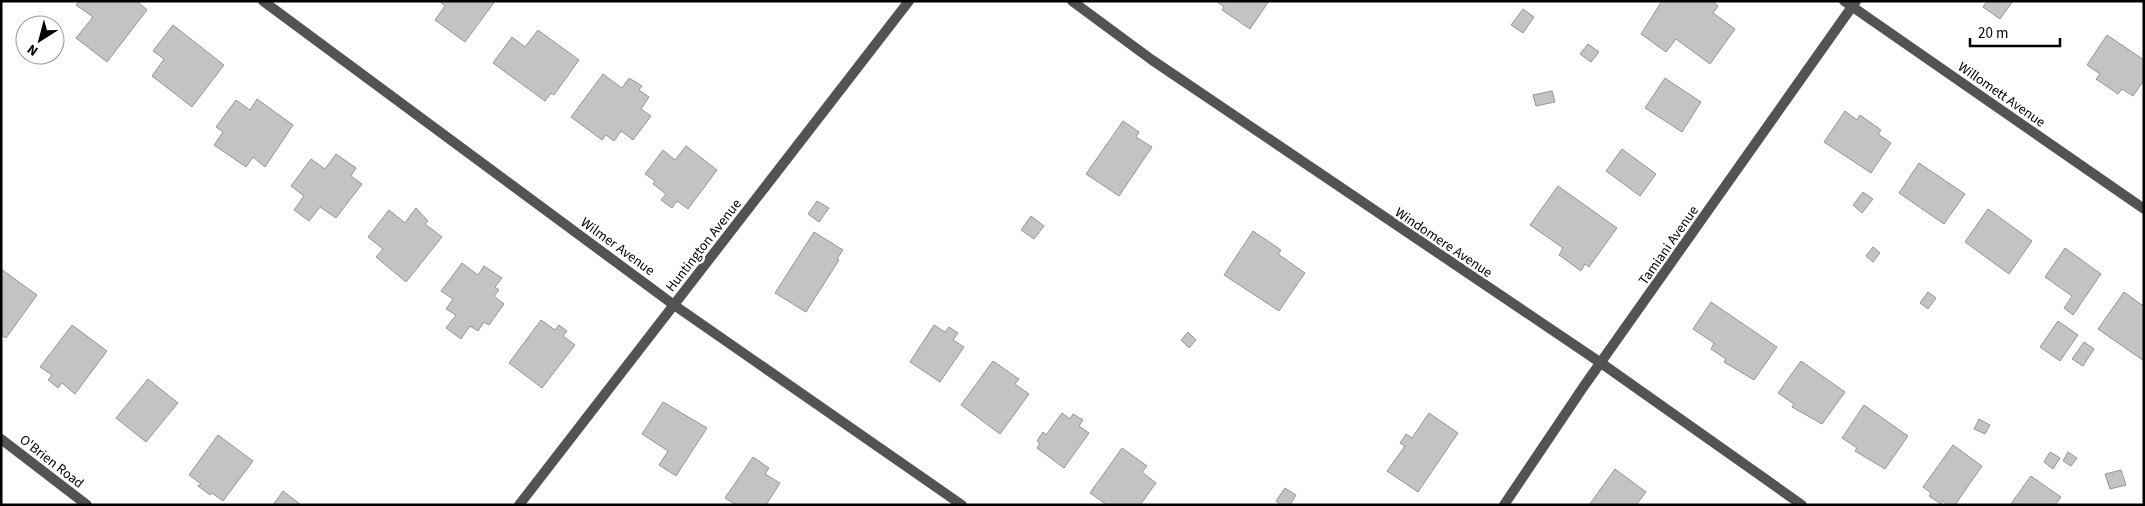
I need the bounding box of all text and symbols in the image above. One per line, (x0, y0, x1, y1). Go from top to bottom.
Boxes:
north arrow (15, 15, 65, 65)
scale bar (1970, 15, 2060, 47)
text: 20 m (1978, 23, 2008, 44)
text: N (23, 39, 43, 61)
street label: Willomett Avenue (1954, 57, 2049, 133)
street label: Huntington Avenue (661, 195, 746, 296)
street label: Tamiani Avenue (1634, 202, 1704, 289)
street label: Windomere Avenue (1391, 203, 1496, 283)
street label: Wilmer Avenue (576, 213, 659, 281)
street label: O'Brien Road (15, 430, 88, 493)

